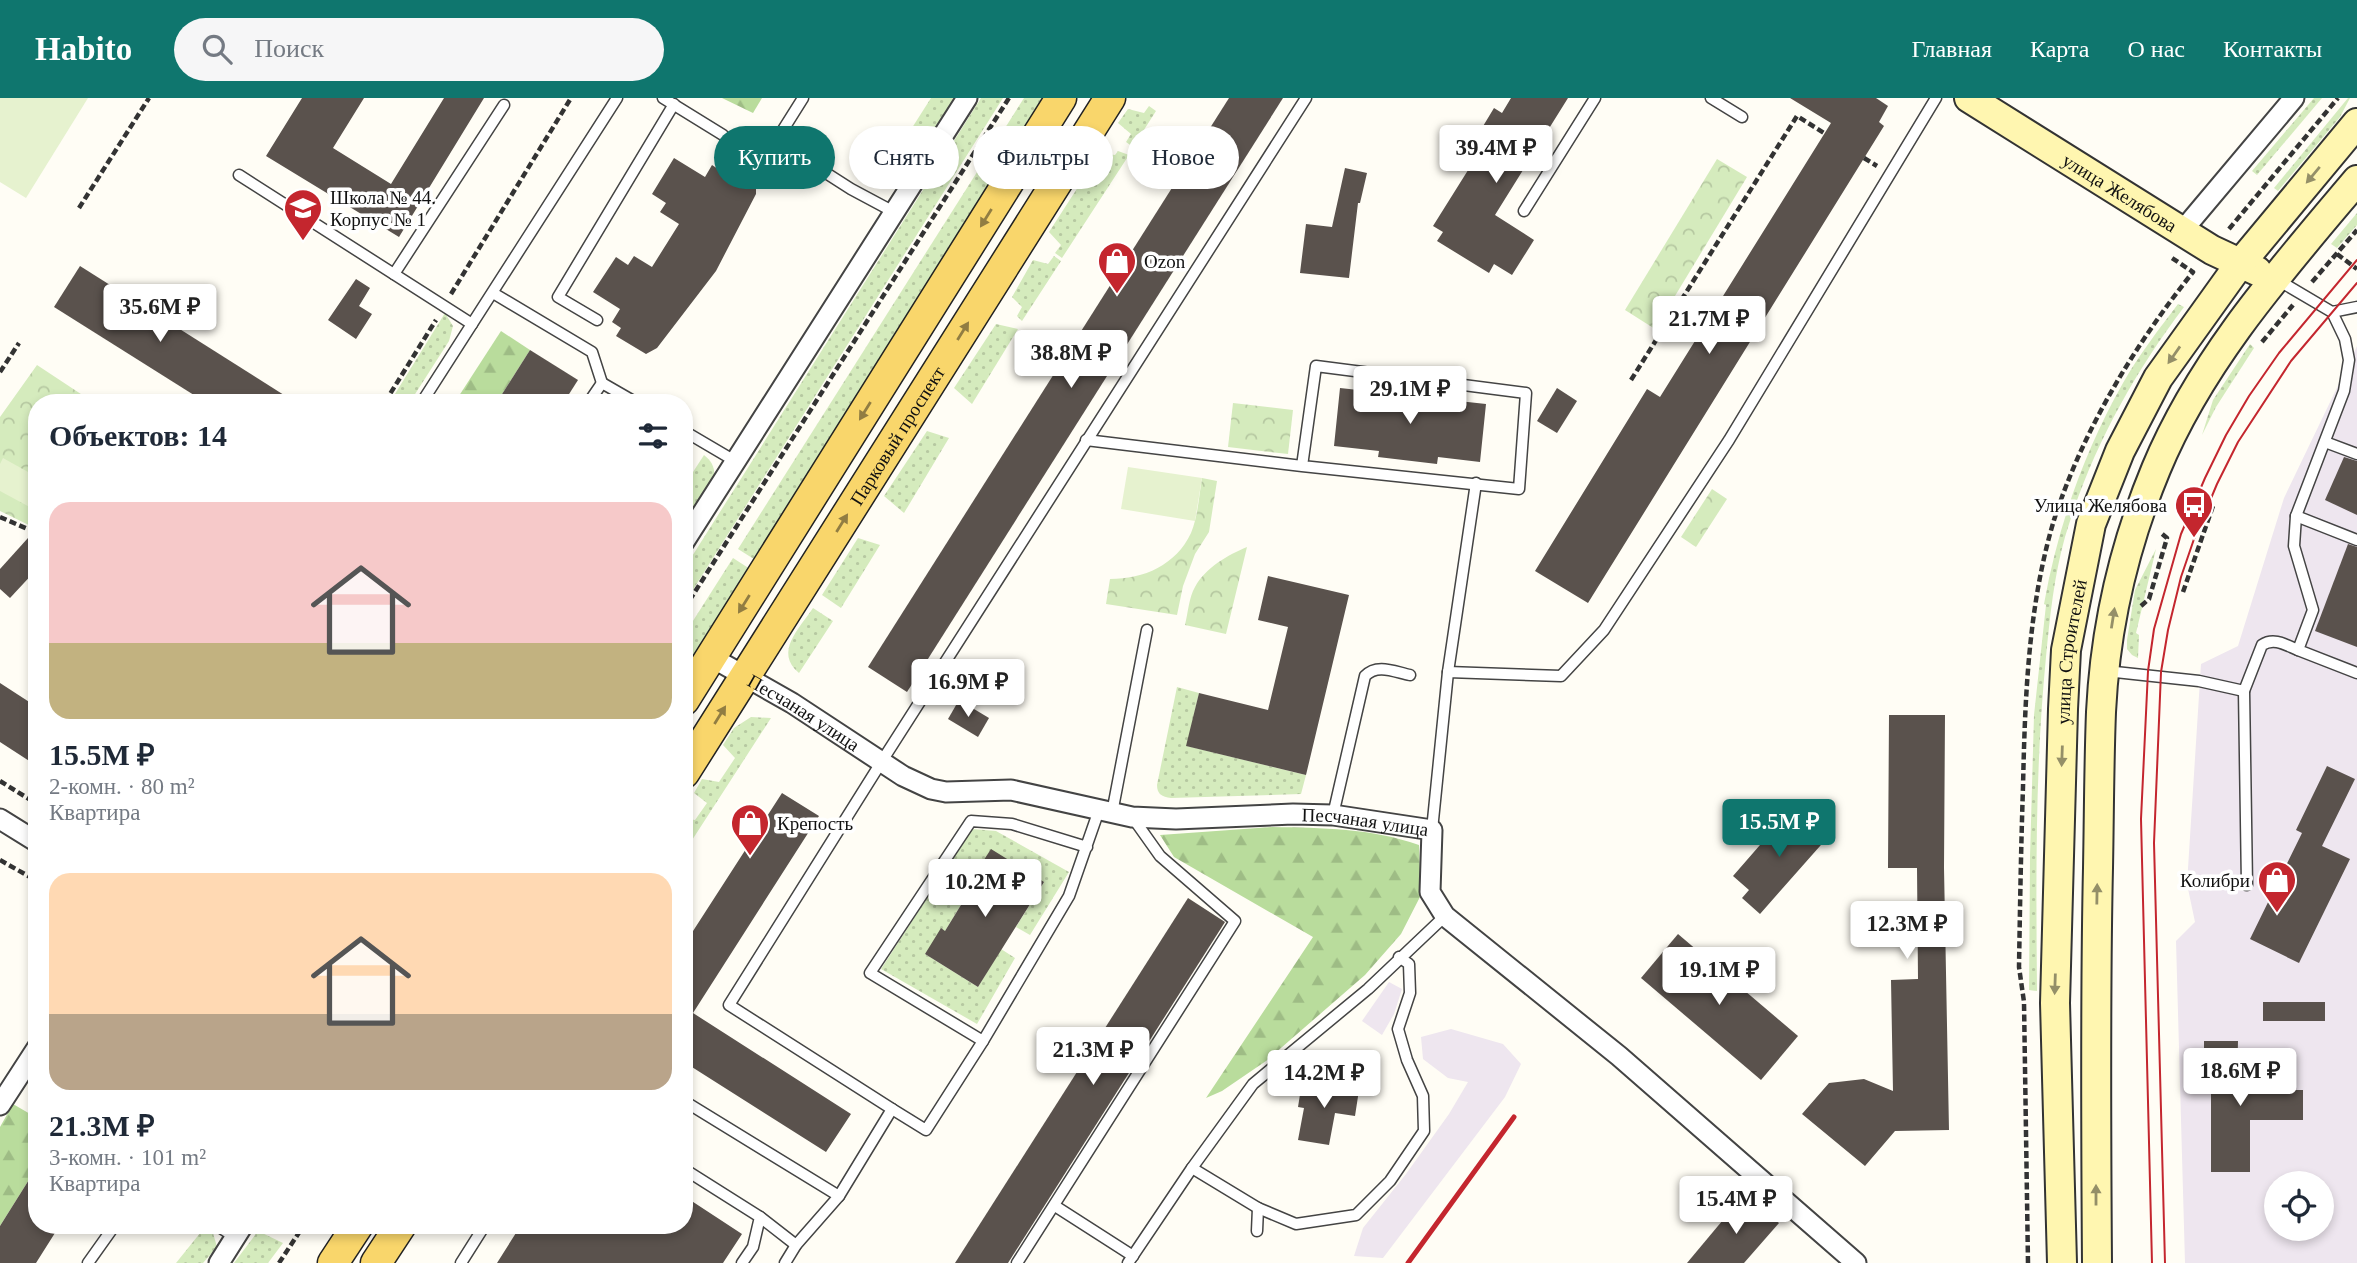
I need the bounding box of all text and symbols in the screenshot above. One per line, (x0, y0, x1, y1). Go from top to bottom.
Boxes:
search box (174, 18, 664, 81)
icon: search (198, 30, 236, 68)
text: Habito (35, 31, 132, 67)
text: Поиск (254, 34, 324, 63)
text: Главная (1911, 36, 1992, 62)
text: Карта (2030, 36, 2089, 62)
text: О нас (2127, 36, 2185, 62)
text: Контакты (2223, 36, 2322, 62)
chip: Купить (714, 126, 835, 189)
chip: Снять (849, 126, 959, 189)
chip: Фильтры (973, 126, 1113, 189)
chip: Новое (1127, 126, 1239, 189)
pin: 39.4M ₽ (1431, 126, 1561, 185)
text: 39.4M ₽ (1455, 135, 1537, 160)
street label: улица Желябова (2059, 149, 2181, 237)
one-way arrow (2306, 167, 2321, 184)
school or university icon: Школа № 44. Корпус № 1 (282, 187, 324, 242)
place label: Школа № 44. Корпус № 1 (330, 187, 436, 230)
one-way arrow (979, 209, 992, 228)
shop icon: Ozon (1096, 240, 1138, 295)
place label: Ozon (1144, 251, 1186, 272)
pin: 35.6M ₽ (95, 285, 225, 344)
text: 35.6M ₽ (119, 294, 201, 319)
pin: 21.7M ₽ (1644, 296, 1774, 356)
text: 21.7M ₽ (1668, 306, 1750, 331)
one-way arrow (957, 321, 970, 340)
pin: 38.8M ₽ (1006, 330, 1136, 390)
text: 38.8M ₽ (1030, 340, 1112, 365)
one-way arrow (2167, 346, 2181, 364)
street label: Парковый проспект (846, 362, 949, 509)
pin: 29.1M ₽ (1345, 366, 1475, 426)
text: 29.1M ₽ (1369, 376, 1451, 401)
one-way arrow (859, 401, 872, 421)
icon: filters (634, 417, 672, 455)
text: Объектов: 14 (49, 419, 227, 452)
bus stop icon: Улица Желябова (2173, 484, 2215, 539)
place label: Улица Желябова (2034, 495, 2168, 516)
one-way arrow (835, 514, 848, 533)
icon: home (298, 547, 424, 673)
street label: улица Строителей (2053, 577, 2091, 725)
one-way arrow (738, 594, 751, 614)
one-way arrow (2108, 607, 2119, 629)
pin: 16.9M ₽ (903, 660, 1033, 719)
text: 16.9M ₽ (927, 669, 1009, 694)
street label: Песчаная улица (744, 670, 864, 756)
one-way arrow (714, 706, 727, 725)
text: 15.5M ₽ (49, 738, 155, 771)
one-way arrow (2056, 745, 2067, 767)
text: 2-комн. · 80 m² (49, 774, 195, 799)
text: Квартира (49, 800, 140, 825)
pin: 15.5M ₽ (1714, 800, 1844, 859)
shop icon: Крепость (729, 802, 771, 857)
street label: Песчаная улица (1302, 804, 1430, 840)
text: 15.5M ₽ (1738, 809, 1820, 834)
place label: Крепость (777, 813, 853, 834)
shop icon: Колибри (2256, 859, 2298, 914)
pin: 10.2M ₽ (920, 860, 1050, 919)
text: 10.2M ₽ (944, 869, 1026, 894)
place label: Колибри (2180, 870, 2250, 891)
one-way arrow (2091, 883, 2103, 905)
pin: 12.3M ₽ (1842, 902, 1972, 961)
text: 12.3M ₽ (1866, 911, 1948, 936)
icon: home (298, 918, 424, 1044)
pin: 19.1M ₽ (1654, 948, 1784, 1007)
text: 19.1M ₽ (1678, 957, 1760, 982)
one-way arrow (2050, 973, 2061, 995)
pin: 21.3M ₽ (1028, 1028, 1158, 1087)
text: 21.3M ₽ (1052, 1037, 1134, 1062)
pin: 18.6M ₽ (2175, 1048, 2305, 1108)
pin: 14.2M ₽ (1259, 1051, 1389, 1110)
text: 18.6M ₽ (2199, 1058, 2281, 1083)
text: 14.2M ₽ (1283, 1060, 1365, 1085)
text: 21.3M ₽ (49, 1109, 155, 1142)
text: 3-комн. · 101 m² (49, 1145, 206, 1170)
text: Квартира (49, 1171, 140, 1196)
map controls (2264, 1171, 2334, 1241)
button: locate (2264, 1171, 2334, 1241)
pin: 15.4M ₽ (1671, 1176, 1801, 1236)
one-way arrow (2090, 1184, 2102, 1206)
text: 15.4M ₽ (1695, 1186, 1777, 1211)

